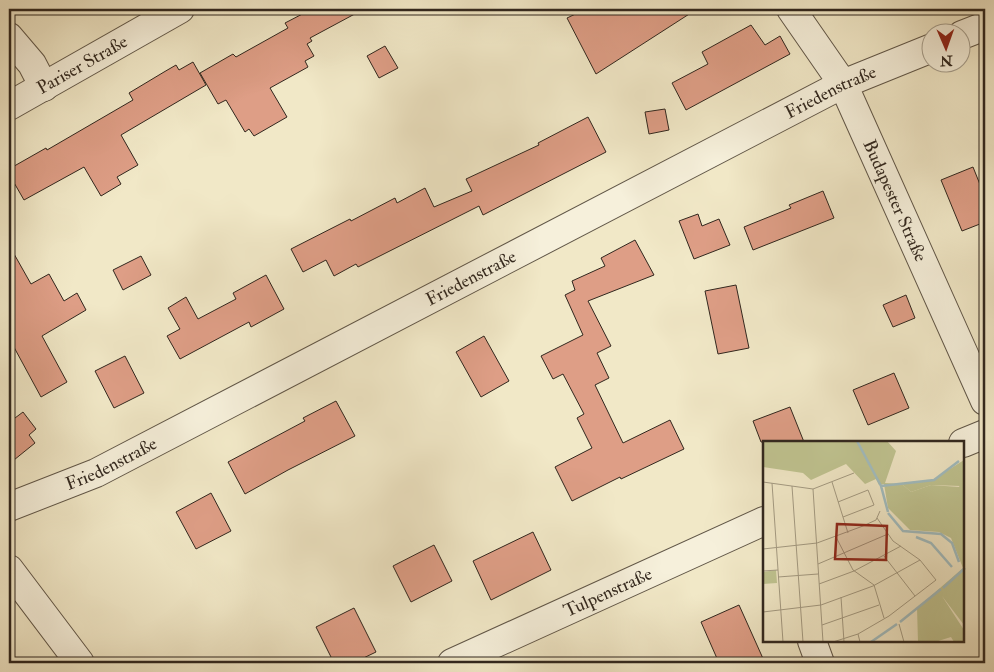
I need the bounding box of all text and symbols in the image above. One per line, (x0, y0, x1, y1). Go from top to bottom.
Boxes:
north arrow (922, 22, 972, 72)
street label: Pariser Straße (33, 30, 132, 100)
text: N (939, 52, 954, 69)
street label: Friedenstraße (781, 61, 880, 124)
street label: Budapester Straße (857, 136, 932, 266)
street label: Friedenstraße (422, 245, 521, 311)
street label: Friedenstraße (62, 432, 161, 496)
inset map (763, 441, 964, 642)
street label: Tulpenstraße (560, 562, 656, 623)

